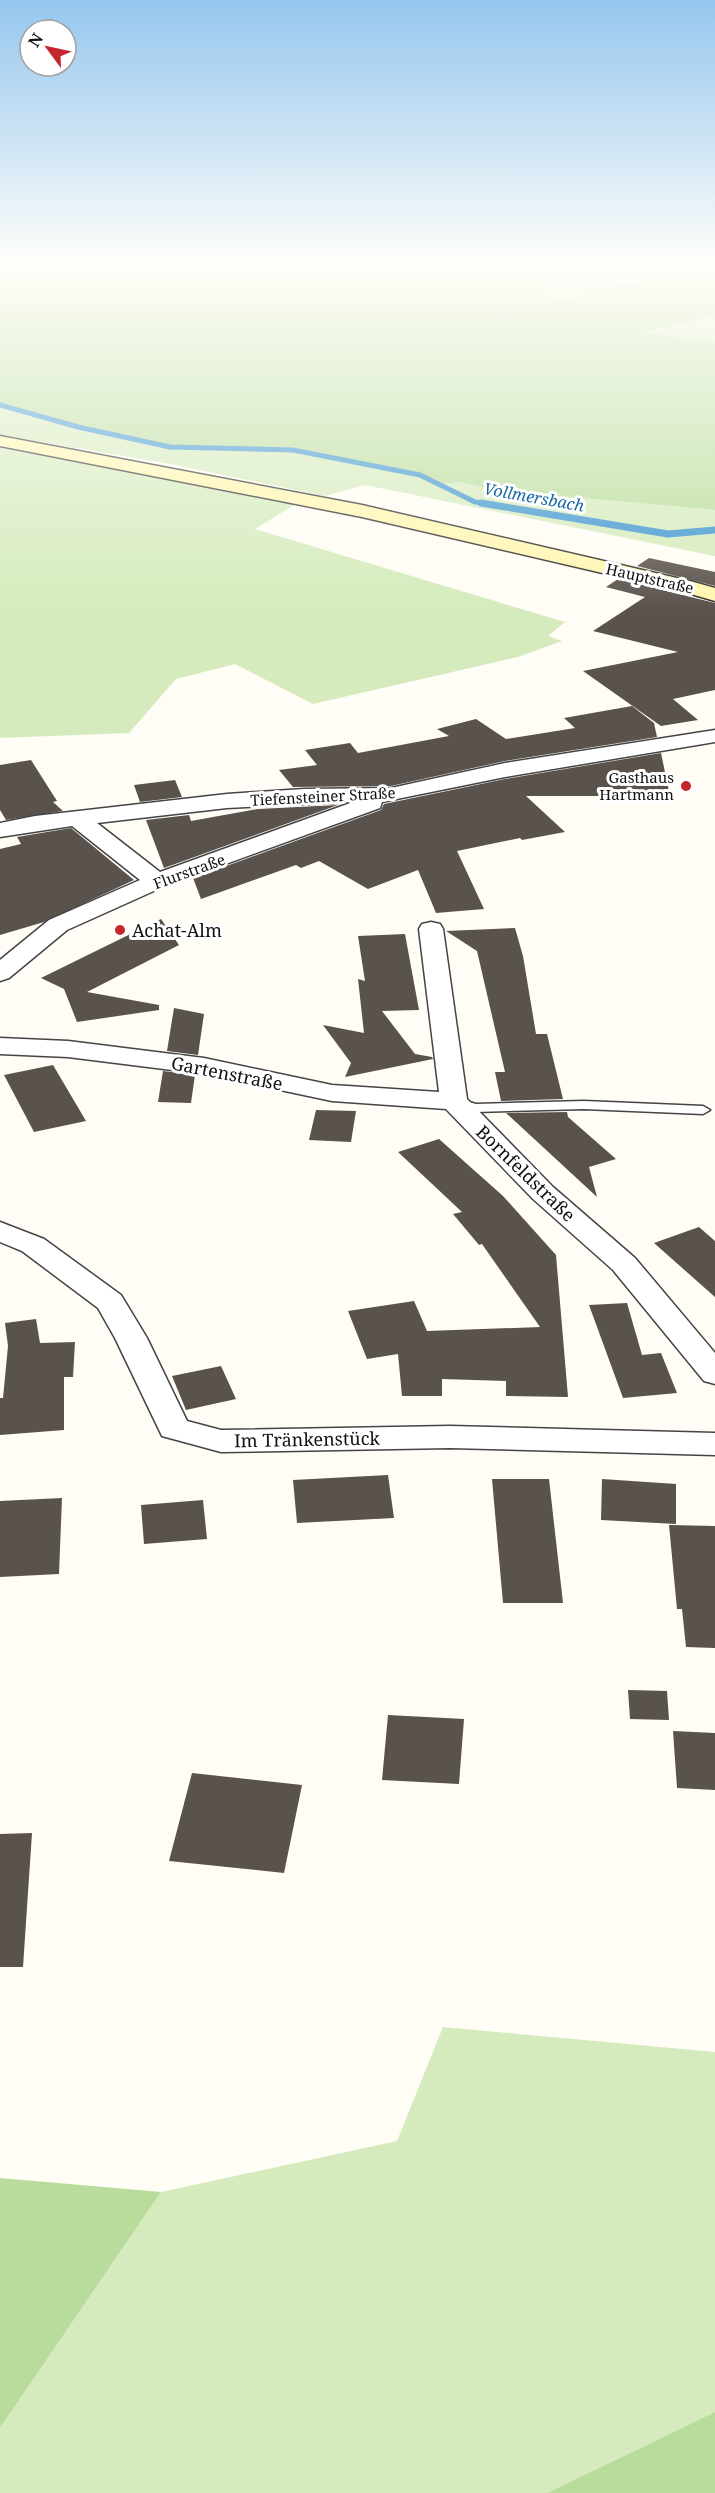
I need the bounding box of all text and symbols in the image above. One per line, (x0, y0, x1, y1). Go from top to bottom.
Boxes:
north arrow (18, 18, 78, 78)
text: N (23, 28, 48, 51)
water label: Vollmersbach (482, 477, 586, 517)
street label: Hauptstraße (604, 558, 696, 598)
place label: Gasthaus Hartmann (599, 767, 674, 804)
marker: Gasthaus Hartmann (679, 779, 693, 793)
street label: Tiefensteiner Straße (250, 782, 396, 810)
street label: Flurstraße (150, 849, 228, 893)
place label: Achat-Alm (132, 918, 222, 942)
marker: Achat-Alm (113, 923, 127, 937)
street label: Gartenstraße (169, 1050, 285, 1096)
street label: Bornfeldstraße (471, 1120, 581, 1226)
street label: Im Tränkenstück (234, 1426, 381, 1452)

